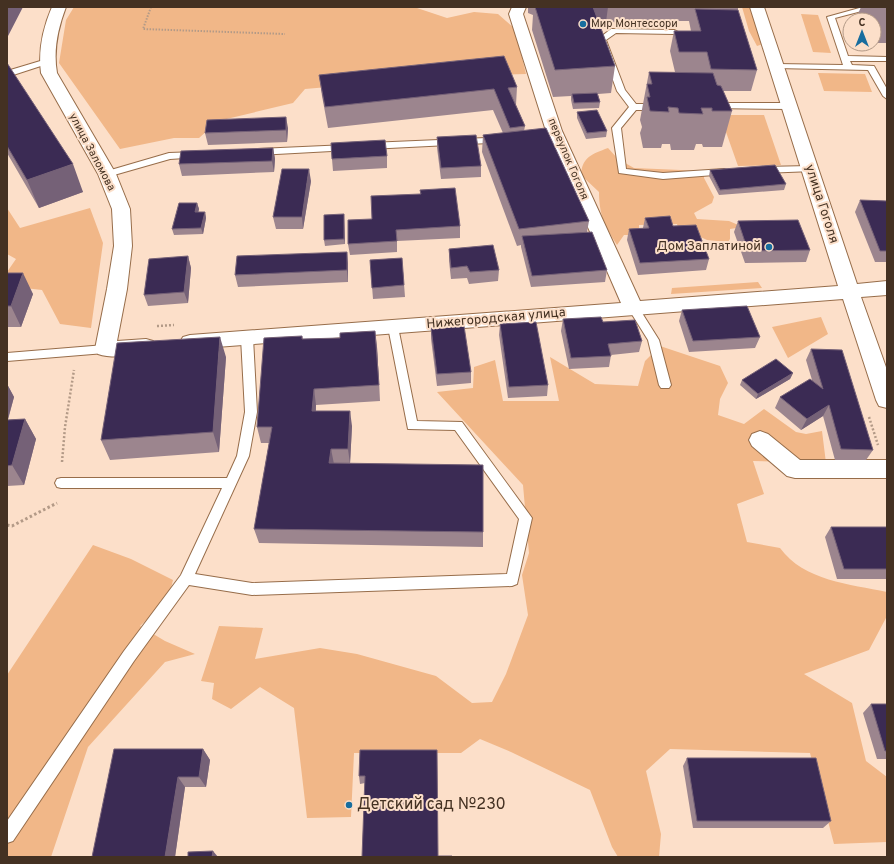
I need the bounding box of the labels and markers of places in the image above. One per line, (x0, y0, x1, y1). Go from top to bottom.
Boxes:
place label: Мир Монтессори (591, 17, 678, 31)
marker: Мир Монтессори (578, 19, 588, 29)
place label: Дом Заплатиной (656, 239, 761, 255)
marker: Дом Заплатиной (764, 242, 774, 252)
place label: Детский сад №230 (357, 795, 506, 815)
marker: Детский сад №230 (344, 800, 354, 810)

